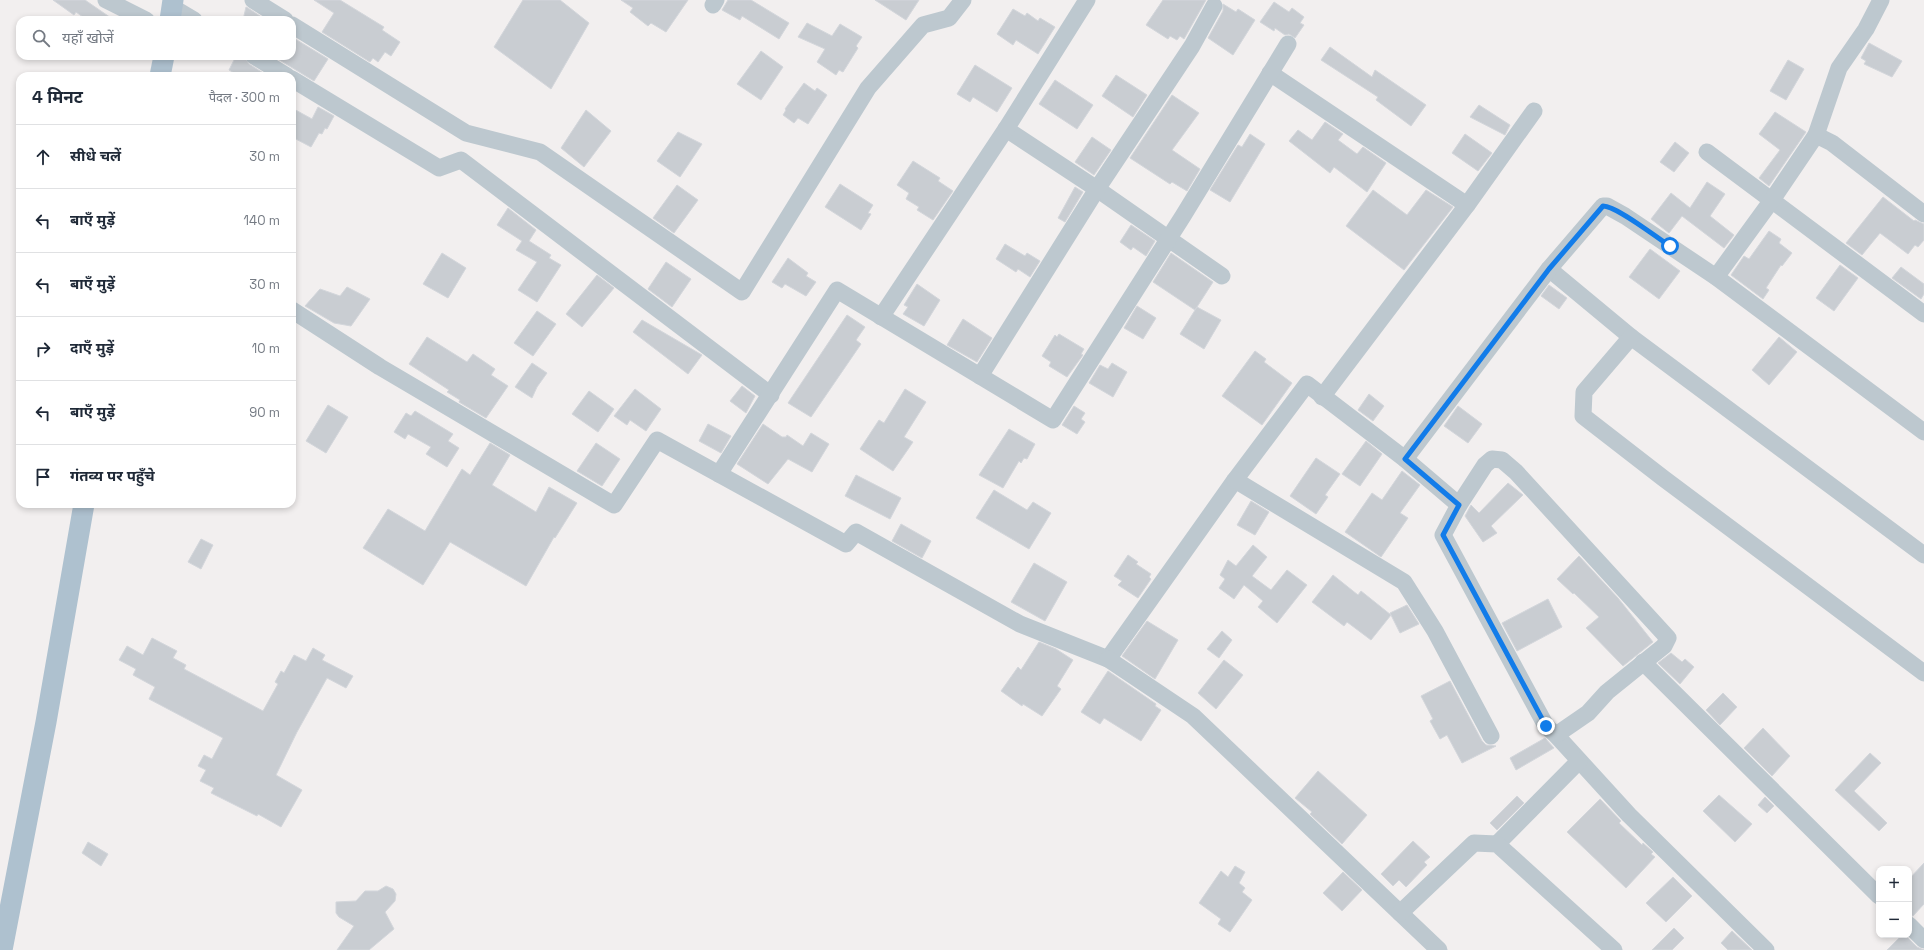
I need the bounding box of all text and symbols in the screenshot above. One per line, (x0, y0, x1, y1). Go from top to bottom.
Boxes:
search box (16, 16, 296, 60)
icon: search (30, 27, 52, 49)
text: यहाँ खोजें (62, 28, 114, 47)
text: 4 मिनट (32, 86, 83, 108)
text: पैदल · 300 m (209, 89, 280, 106)
icon: ahead (32, 146, 54, 168)
text: सीधे चलें (70, 146, 121, 165)
text: 30 m (249, 148, 280, 165)
icon: left (32, 210, 54, 232)
text: बाएँ मुड़ें (70, 210, 115, 229)
text: 140 m (244, 212, 280, 229)
route start (1661, 237, 1679, 255)
icon: left (32, 274, 54, 296)
text: बाएँ मुड़ें (70, 274, 115, 293)
text: 30 m (249, 276, 280, 293)
icon: right (32, 338, 54, 360)
text: दाएँ मुड़ें (70, 338, 114, 357)
text: 10 m (252, 340, 280, 357)
icon: left (32, 402, 54, 424)
text: बाएँ मुड़ें (70, 402, 115, 421)
text: 90 m (249, 404, 280, 421)
icon: arrive (32, 466, 54, 488)
text: गंतव्य पर पहुँचे (70, 466, 155, 485)
route end (1537, 717, 1555, 735)
map controls (1876, 866, 1912, 938)
button: + (1876, 866, 1912, 902)
button: − (1876, 902, 1912, 938)

